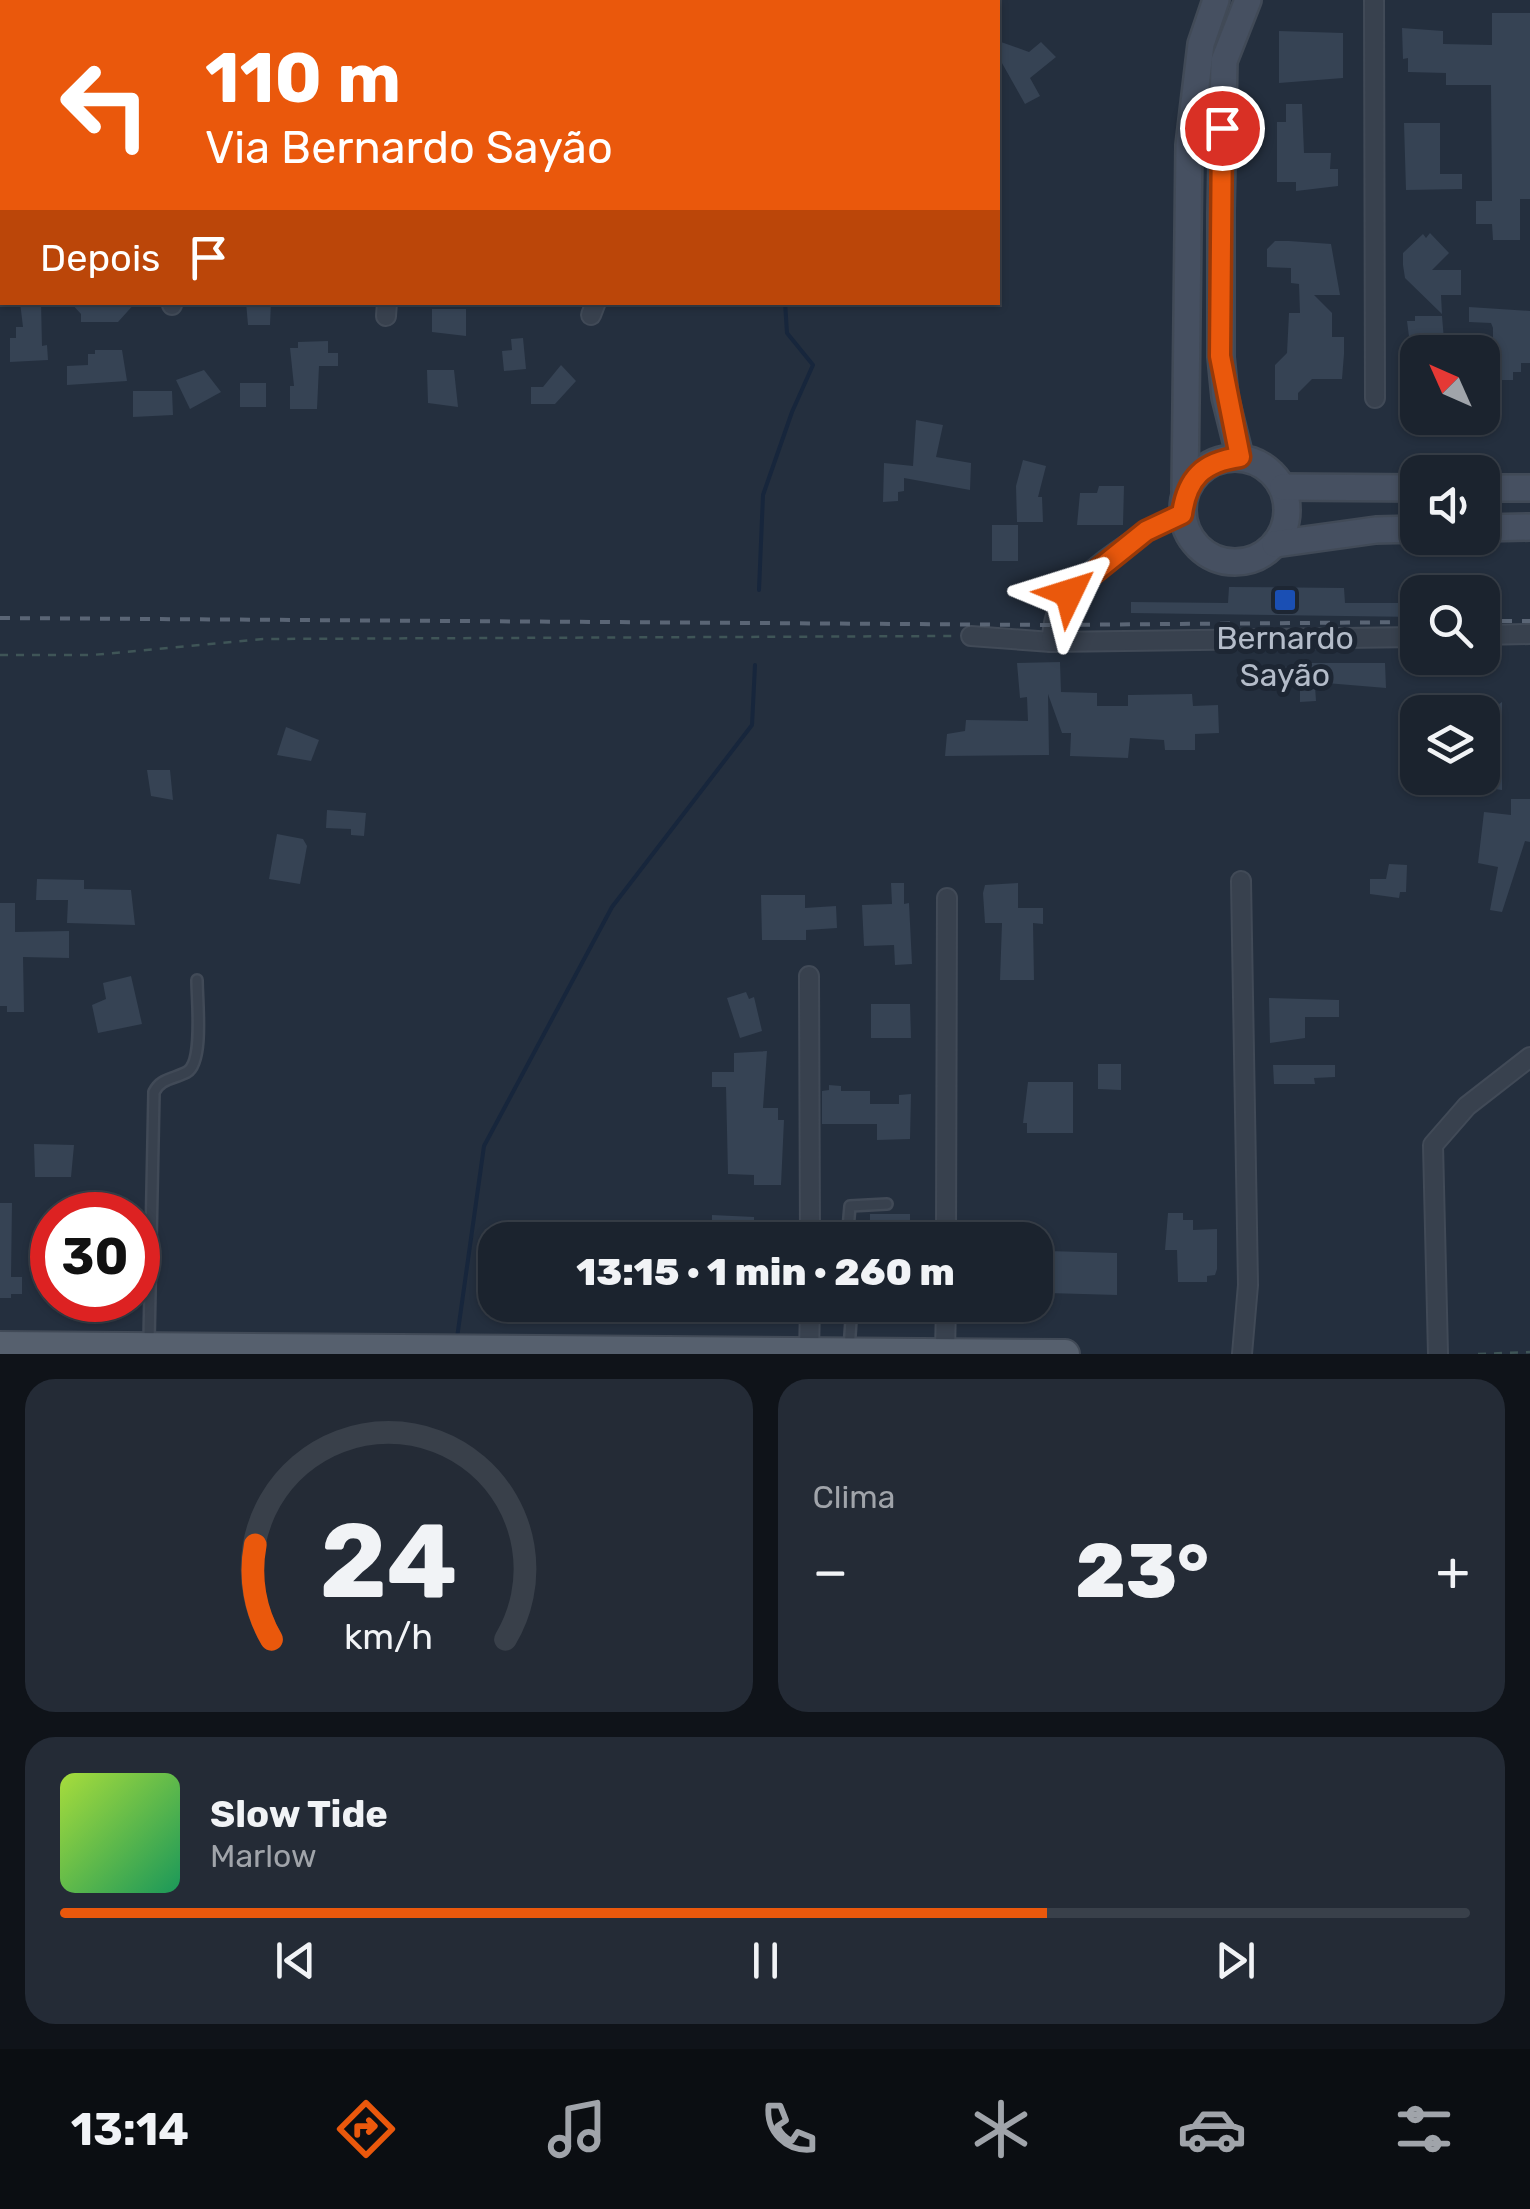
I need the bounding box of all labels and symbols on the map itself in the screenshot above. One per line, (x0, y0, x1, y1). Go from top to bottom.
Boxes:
pin (1180, 86, 1265, 171)
north arrow (1400, 335, 1500, 435)
position arrow (1017, 541, 1121, 645)
marker: Bernardo Sayão (1272, 587, 1298, 613)
place label: Bernardo Sayão (1216, 619, 1354, 694)
speed limit sign: 30 (30, 1192, 160, 1322)

